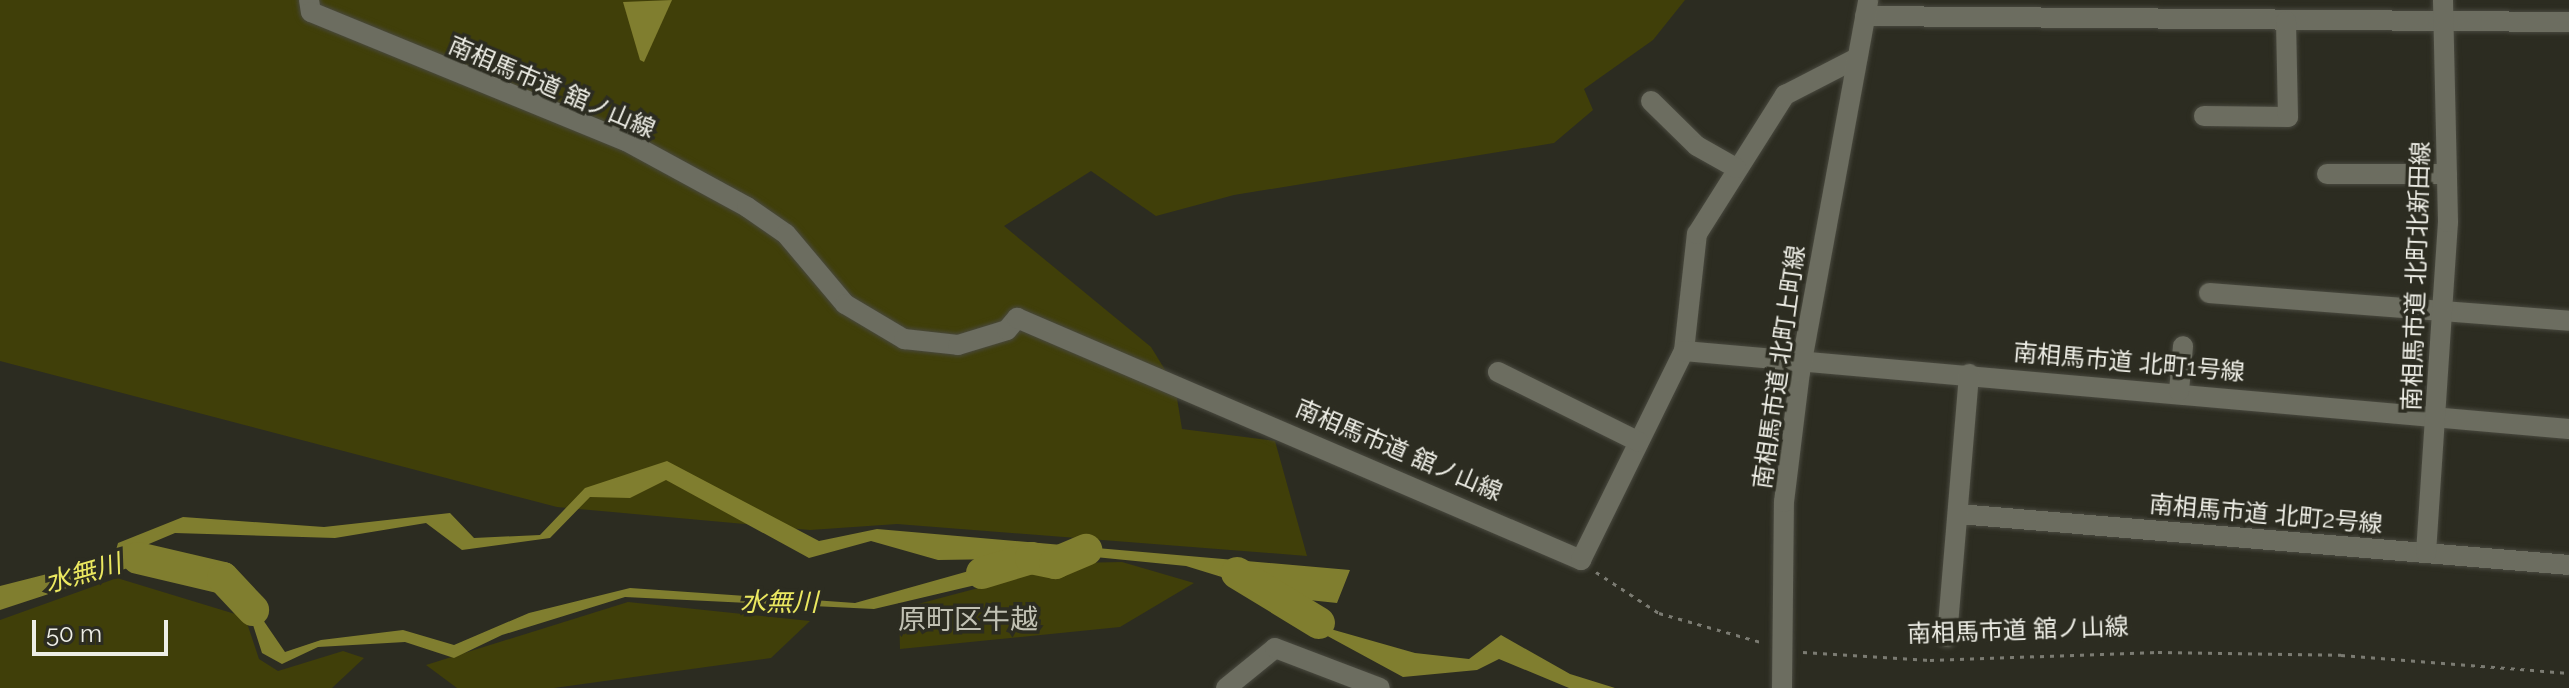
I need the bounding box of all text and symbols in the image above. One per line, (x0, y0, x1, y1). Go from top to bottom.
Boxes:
street label: 南相馬市道 舘ノ山線 (444, 30, 660, 144)
street label: 南相馬市道 北町北新田線 (2397, 141, 2435, 411)
street label: 南相馬市道 北町上町線 (1748, 243, 1810, 491)
street label: 南相馬市道 北町1号線 (2012, 338, 2246, 386)
street label: 南相馬市道 舘ノ山線 (1291, 393, 1507, 507)
street label: 南相馬市道 北町2号線 (2148, 489, 2384, 539)
water label: 水無川 (41, 548, 125, 600)
water label: 水無川 (740, 587, 818, 619)
district label: 原町区牛越 (898, 603, 1038, 637)
scale bar (36, 604, 172, 654)
street label: 南相馬市道 舘ノ山線 (1907, 612, 2129, 648)
text: 50 m (46, 619, 102, 648)

